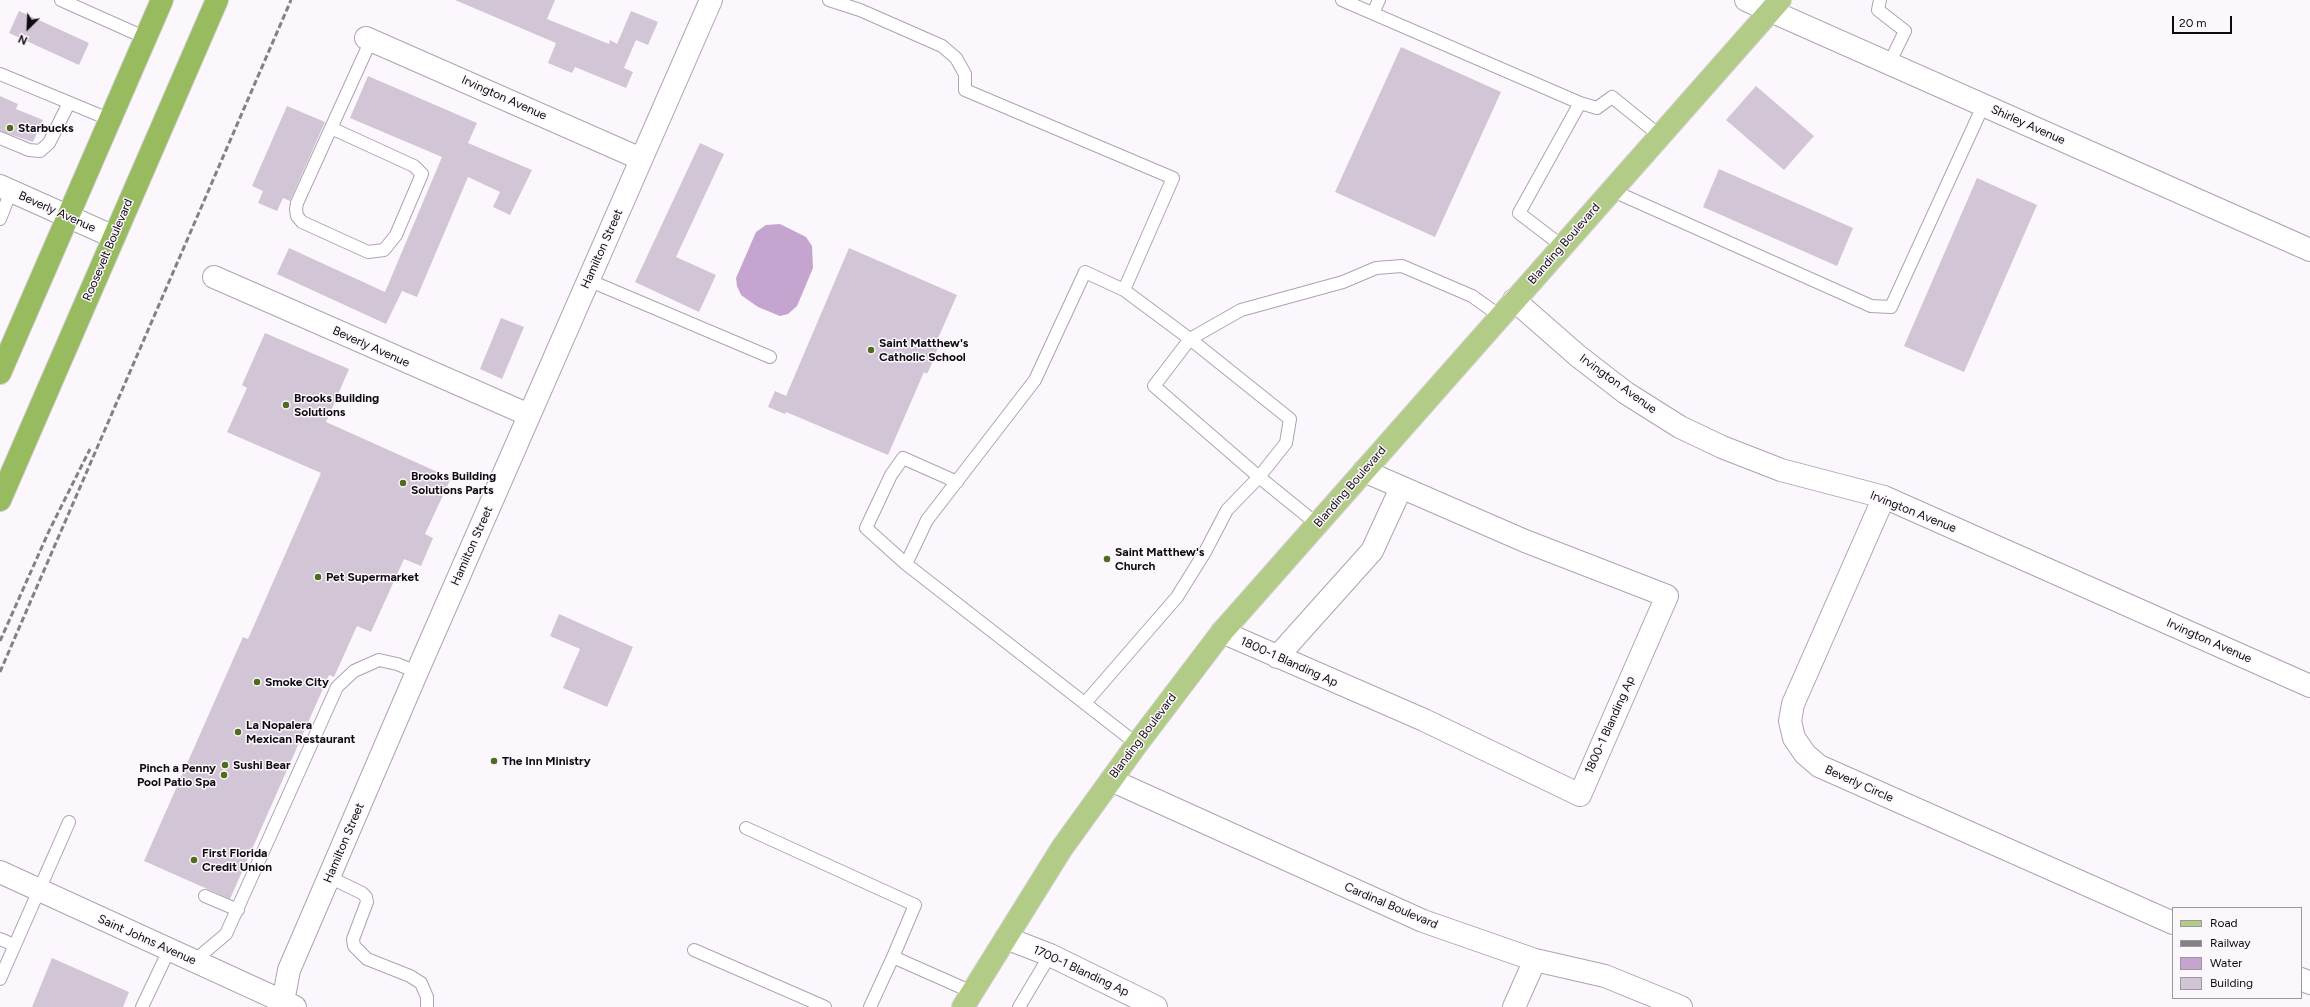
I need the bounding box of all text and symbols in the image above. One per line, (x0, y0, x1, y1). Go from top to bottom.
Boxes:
north arrow (8, 8, 48, 48)
scale bar (2174, 8, 2234, 34)
text: 20 m (2179, 16, 2207, 30)
text: N (16, 32, 29, 47)
street label: Irvington Avenue (459, 73, 549, 123)
street label: Shirley Avenue (1989, 102, 2067, 148)
place label: Starbucks (18, 121, 74, 135)
marker: Starbucks (5, 123, 15, 133)
street label: Beverly Avenue (16, 189, 98, 235)
street label: Roosevelt Boulevard (80, 197, 136, 303)
street label: Blanding Boulevard (1525, 201, 1603, 287)
street label: Hamilton Street (578, 207, 626, 291)
street label: Beverly Avenue (330, 324, 412, 370)
place label: Saint Matthew's Catholic School (879, 336, 968, 364)
marker: Saint Matthew's Catholic School (866, 345, 876, 355)
street label: Irvington Avenue (1577, 351, 1659, 417)
place label: Brooks Building Solutions (294, 391, 379, 419)
marker: Brooks Building Solutions (281, 400, 291, 410)
street label: Blanding Boulevard (1311, 444, 1389, 530)
place label: Brooks Building Solutions Parts (411, 469, 496, 497)
marker: Brooks Building Solutions Parts (398, 478, 408, 488)
street label: Irvington Avenue (1868, 488, 1958, 536)
street label: Hamilton Street (448, 504, 496, 588)
place label: Saint Matthew's Church (1115, 545, 1204, 573)
marker: Saint Matthew's Church (1102, 554, 1112, 564)
place label: Pet Supermarket (326, 570, 419, 584)
marker: Pet Supermarket (313, 572, 323, 582)
street label: Irvington Avenue (2164, 616, 2254, 666)
street label: 1800-1 Blanding Ap (1238, 634, 1340, 690)
street label: 1800-1 Blanding Ap (1582, 674, 1638, 776)
place label: Smoke City (265, 675, 329, 689)
marker: Smoke City (252, 677, 262, 687)
street label: Blanding Boulevard (1106, 691, 1180, 781)
place label: La Nopalera Mexican Restaurant (246, 718, 355, 746)
marker: La Nopalera Mexican Restaurant (233, 727, 243, 737)
place label: The Inn Ministry (502, 754, 591, 768)
marker: The Inn Ministry (489, 756, 499, 766)
place label: Sushi Bear (233, 758, 290, 772)
marker: Sushi Bear (220, 760, 230, 770)
place label: Pinch a Penny Pool Patio Spa (137, 761, 216, 789)
street label: Beverly Circle (1822, 762, 1896, 806)
marker: Pinch a Penny Pool Patio Spa (219, 770, 229, 780)
street label: Hamilton Street (321, 801, 367, 885)
place label: First Florida Credit Union (202, 846, 272, 874)
marker: First Florida Credit Union (189, 855, 199, 865)
street label: Cardinal Boulevard (1342, 880, 1440, 932)
legend (2172, 907, 2302, 999)
street label: Saint Johns Avenue (96, 912, 198, 968)
text: Road (2210, 916, 2238, 930)
text: Railway (2210, 936, 2251, 950)
street label: 1700-1 Blanding Ap (1031, 942, 1131, 1000)
text: Water (2210, 956, 2242, 970)
text: Building (2210, 976, 2253, 990)

